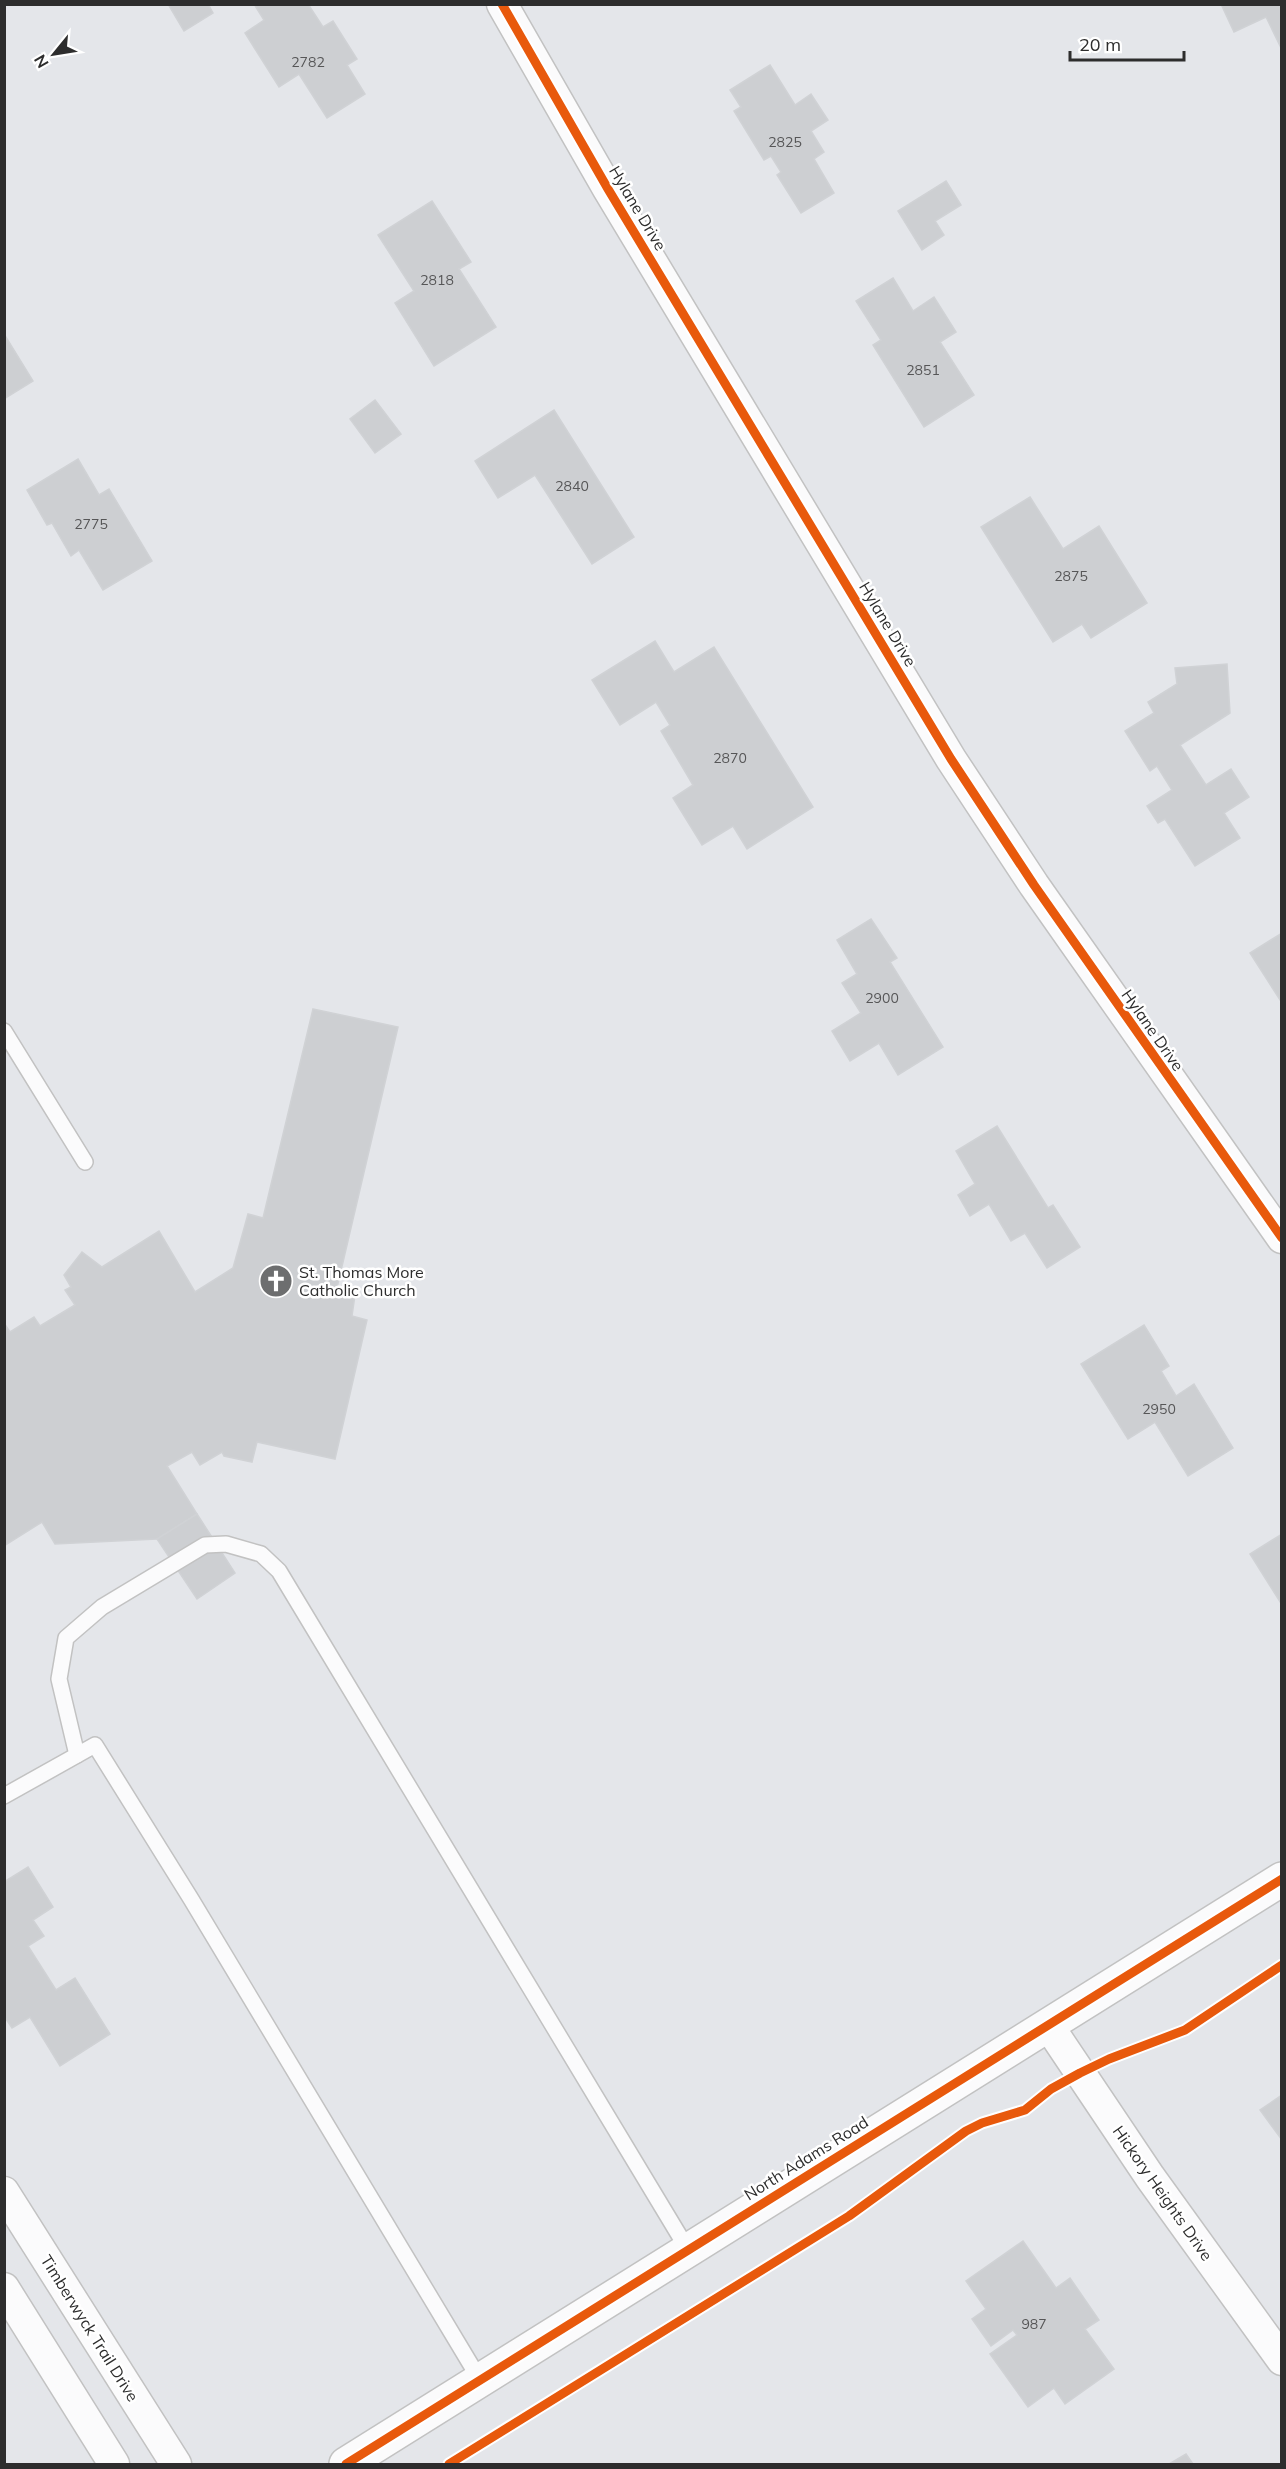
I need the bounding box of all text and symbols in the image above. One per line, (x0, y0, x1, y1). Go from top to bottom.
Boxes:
north arrow (24, 24, 84, 84)
scale bar (1070, 24, 1184, 62)
text: 20 m (1079, 33, 1121, 56)
text: N (29, 51, 53, 72)
house number: 2782 (291, 53, 325, 71)
house number: 2825 (768, 133, 802, 151)
street label: Hylane Drive (605, 162, 671, 254)
house number: 2818 (420, 271, 454, 289)
house number: 2851 (906, 361, 940, 379)
house number: 2840 (555, 477, 589, 495)
house number: 2775 (74, 515, 108, 533)
house number: 2875 (1054, 567, 1088, 585)
street label: Hylane Drive (855, 578, 921, 670)
house number: 2870 (713, 749, 747, 767)
street label: Hylane Drive (1118, 985, 1188, 1075)
house number: 2900 (865, 989, 899, 1007)
place label: St. Thomas More Catholic Church (299, 1262, 424, 1300)
church icon: St. Thomas More Catholic Church (258, 1263, 294, 1299)
house number: 2950 (1142, 1400, 1176, 1418)
street label: North Adams Road (740, 2112, 872, 2204)
street label: Hickory Heights Drive (1109, 2122, 1217, 2264)
street label: Timberwyck Trail Drive (37, 2251, 143, 2405)
house number: 987 (1021, 2315, 1047, 2333)

